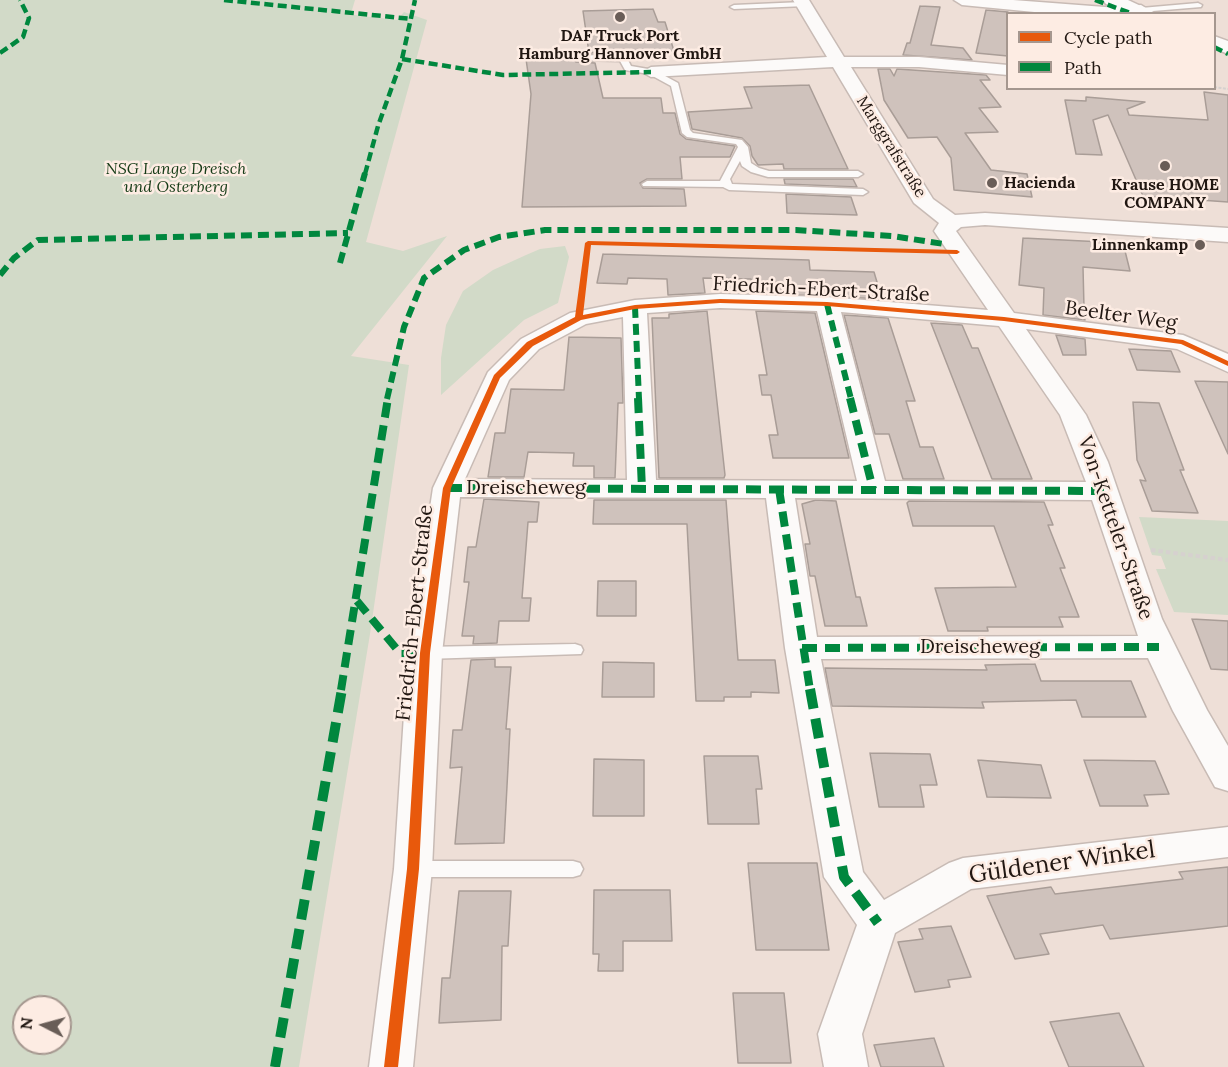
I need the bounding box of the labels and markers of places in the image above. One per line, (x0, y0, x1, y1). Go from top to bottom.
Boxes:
marker: DAF Truck Port Hamburg Hannover GmbH (613, 10, 627, 24)
place label: DAF Truck Port Hamburg Hannover GmbH (518, 26, 722, 64)
marker: Krause HOME COMPANY (1158, 159, 1172, 173)
place label: Hacienda (1004, 173, 1075, 193)
place label: Krause HOME COMPANY (1111, 175, 1219, 213)
marker: Hacienda (985, 176, 999, 190)
place label: Linnenkamp (1092, 235, 1188, 255)
marker: Linnenkamp (1193, 238, 1207, 252)

